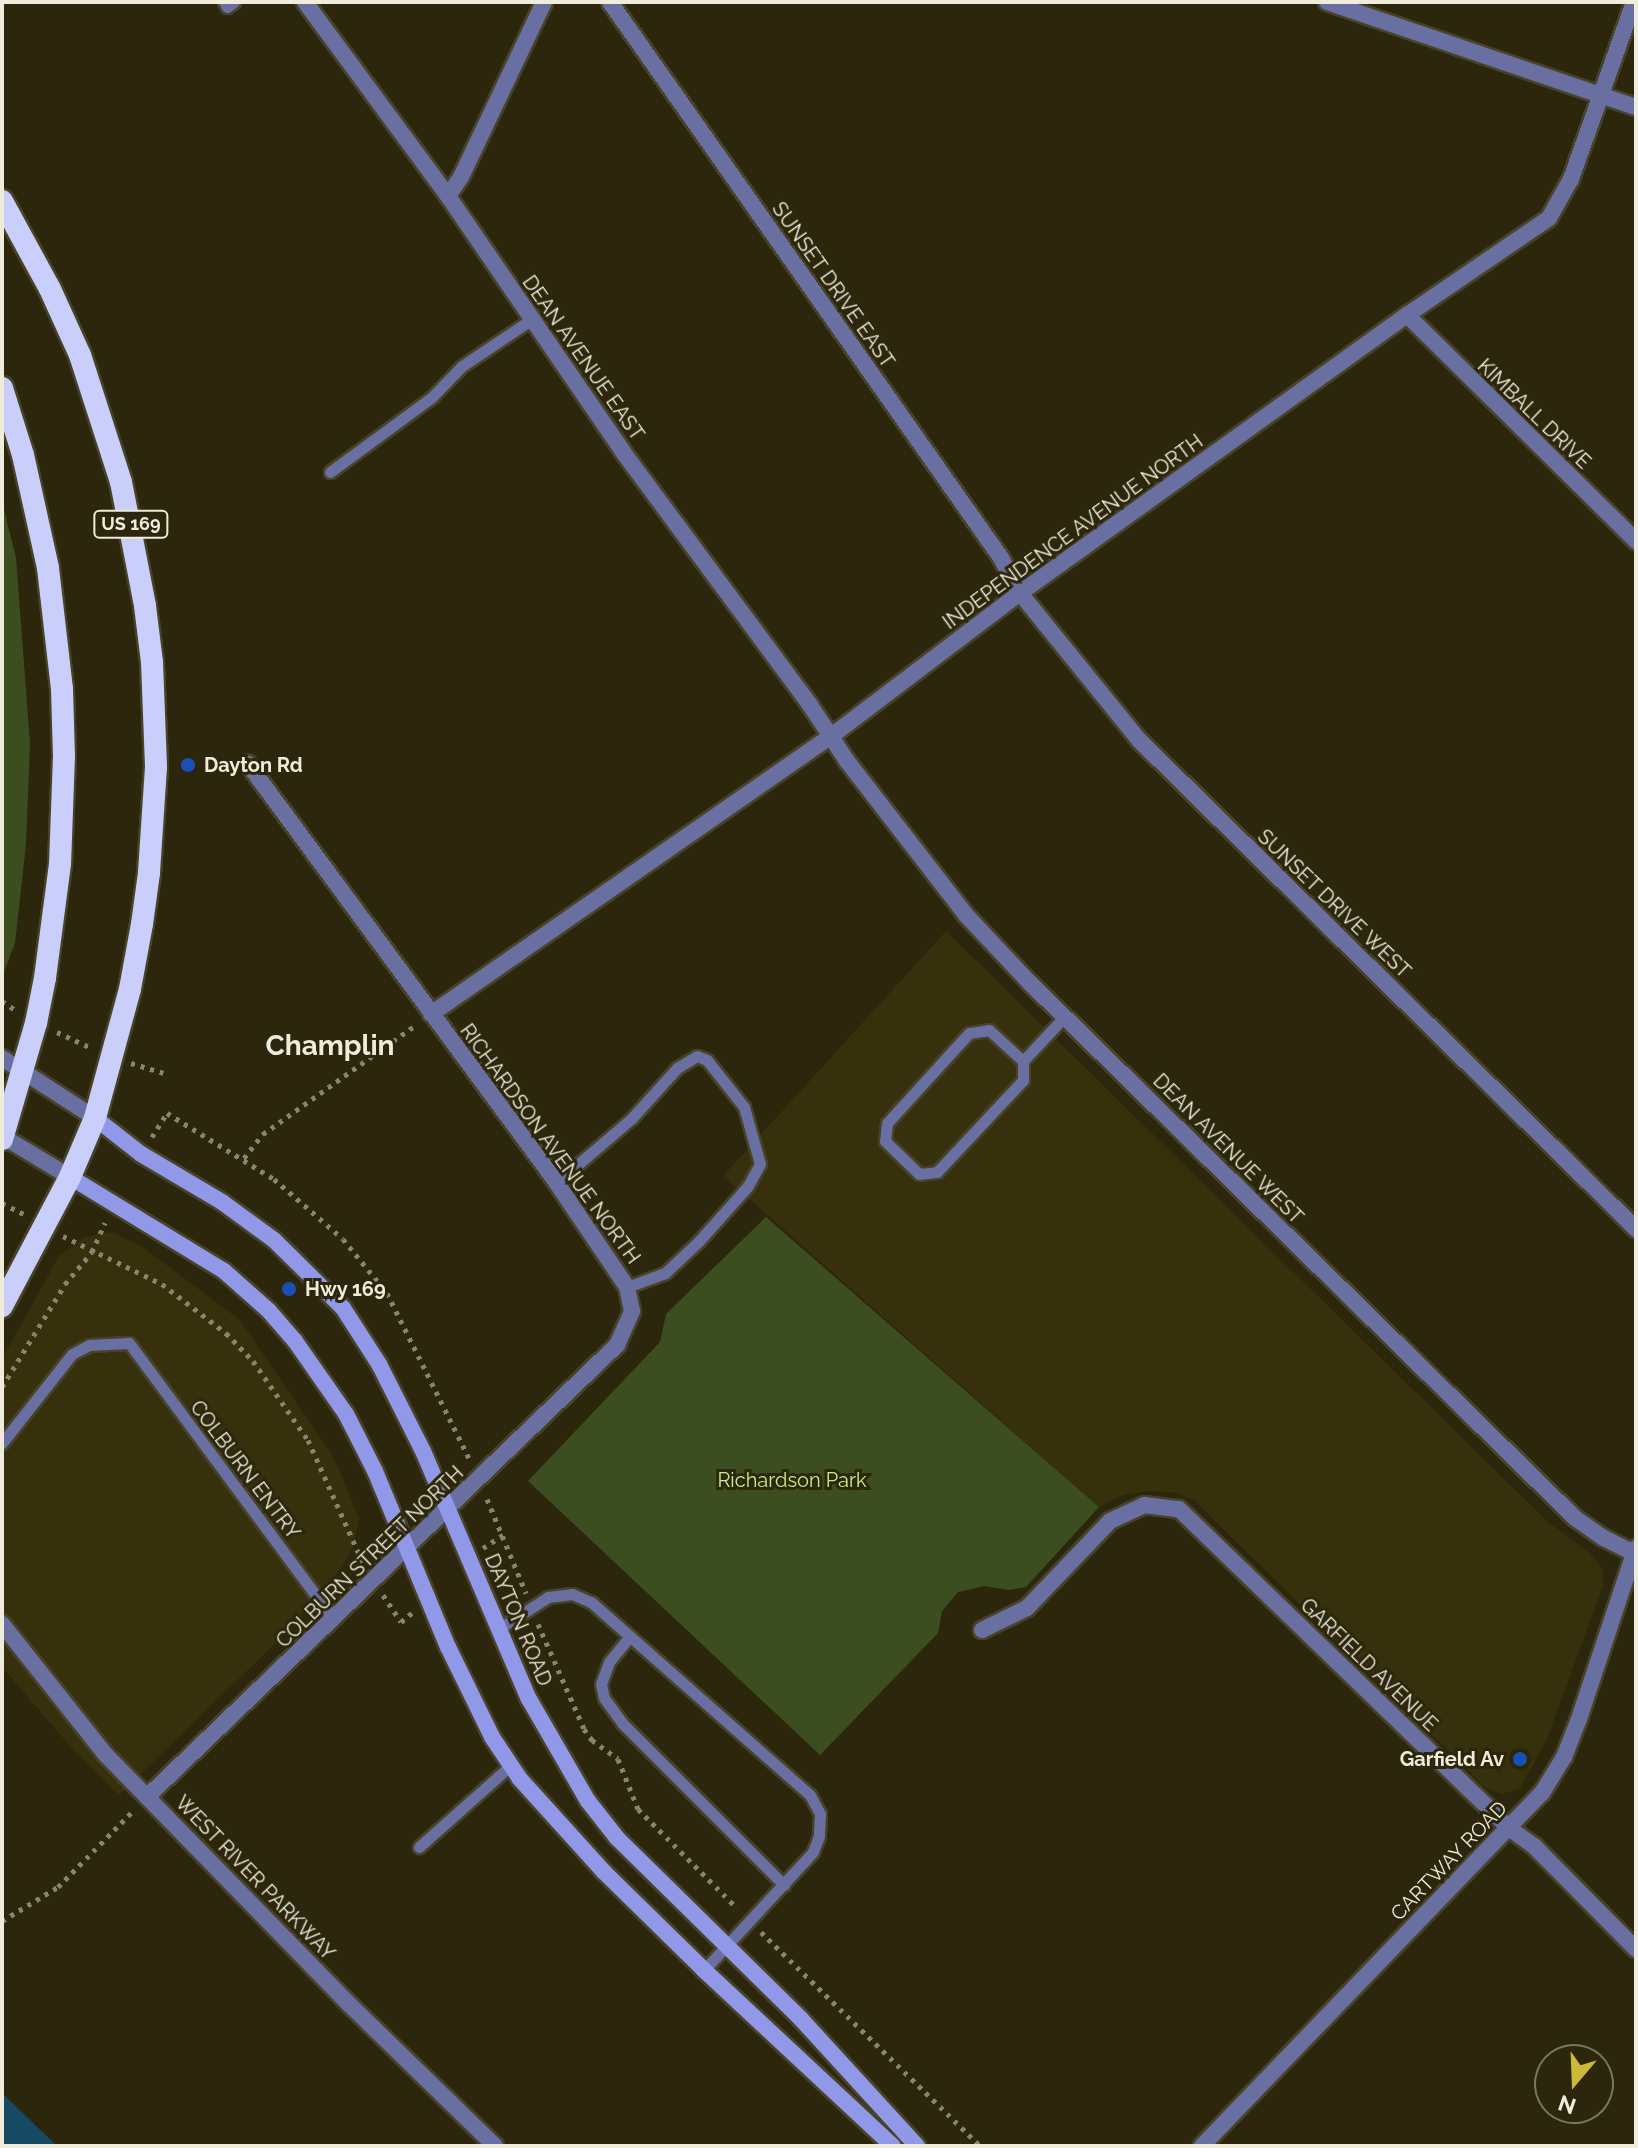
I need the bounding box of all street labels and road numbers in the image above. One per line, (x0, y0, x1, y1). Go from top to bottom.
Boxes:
street label: SUNSET DRIVE EAST (767, 197, 899, 373)
street label: DEAN AVENUE EAST (517, 271, 649, 445)
street label: KIMBALL DRIVE (1472, 354, 1596, 474)
street label: INDEPENDENCE AVENUE NORTH (938, 429, 1208, 635)
road number: US 169 (93, 510, 169, 538)
street label: SUNSET DRIVE WEST (1252, 824, 1416, 984)
street label: RICHARDSON AVENUE NORTH (455, 1019, 645, 1269)
street label: DEAN AVENUE WEST (1147, 1068, 1309, 1230)
street label: COLBURN ENTRY (185, 1396, 305, 1544)
street label: COLBURN STREET NORTH (271, 1461, 469, 1653)
street label: DAYTON ROAD (479, 1550, 557, 1690)
street label: GARFIELD AVENUE (1295, 1593, 1443, 1737)
street label: WEST RIVER PARKWAY (170, 1791, 340, 1965)
street label: CARTWAY ROAD (1386, 1796, 1512, 1926)

